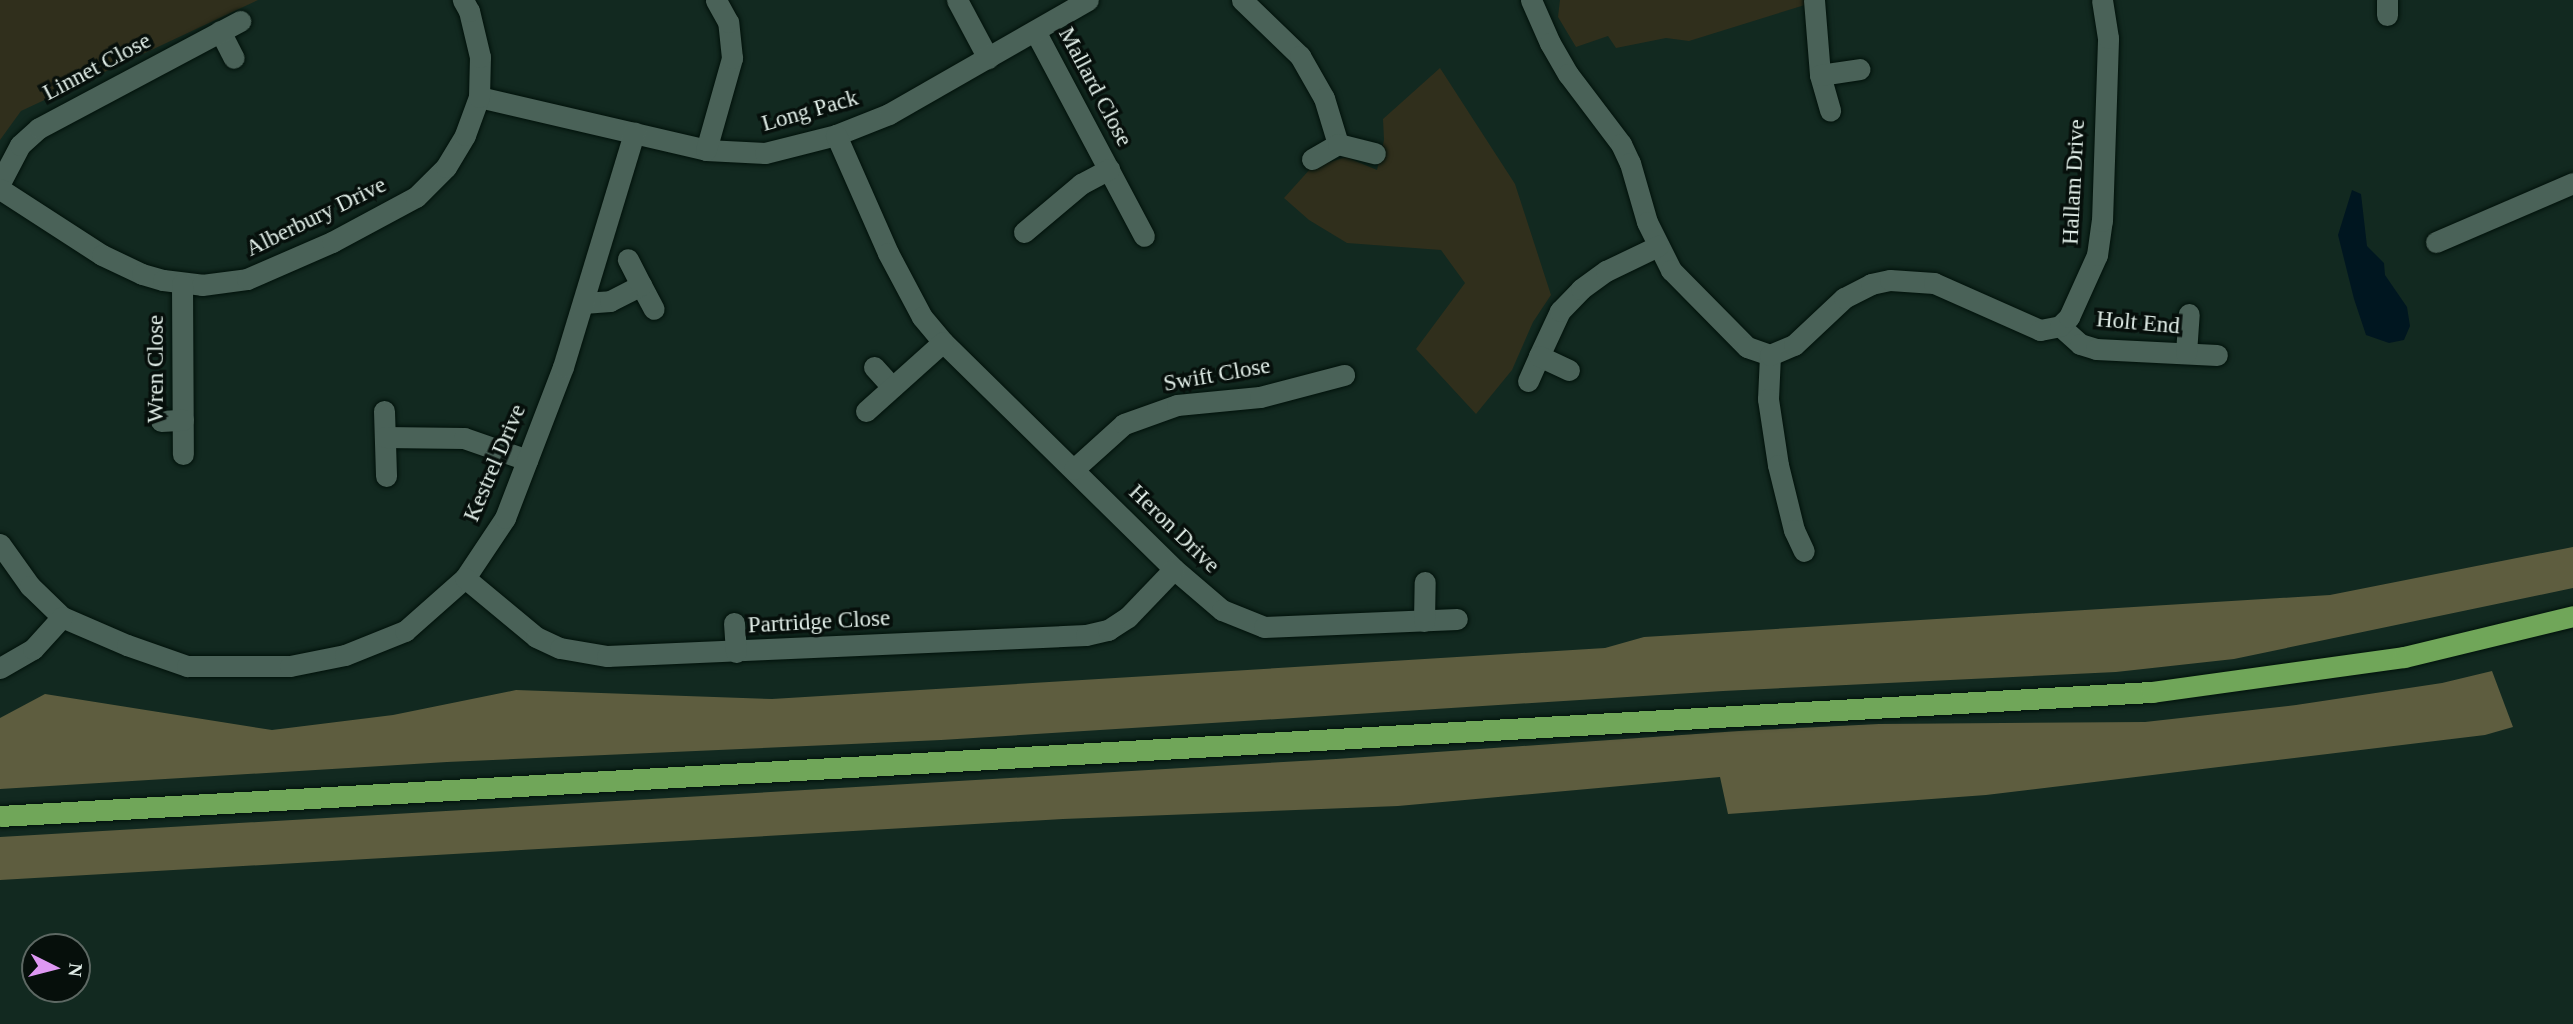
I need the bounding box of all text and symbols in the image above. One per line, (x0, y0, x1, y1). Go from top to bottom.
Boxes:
street label: Mallard Close (1052, 23, 1138, 151)
street label: Linnet Close (38, 27, 156, 107)
street label: Long Pack (759, 84, 861, 138)
street label: Hallam Drive (2057, 118, 2091, 246)
street label: Alberbury Drive (241, 171, 391, 263)
street label: Holt End (2095, 306, 2181, 340)
street label: Wren Close (142, 315, 170, 423)
street label: Swift Close (1161, 352, 1273, 398)
street label: Kestrel Drive (458, 400, 532, 526)
street label: Heron Drive (1123, 479, 1225, 579)
street label: Partridge Close (747, 604, 891, 640)
north arrow (21, 933, 91, 1003)
text: N (64, 962, 87, 978)

